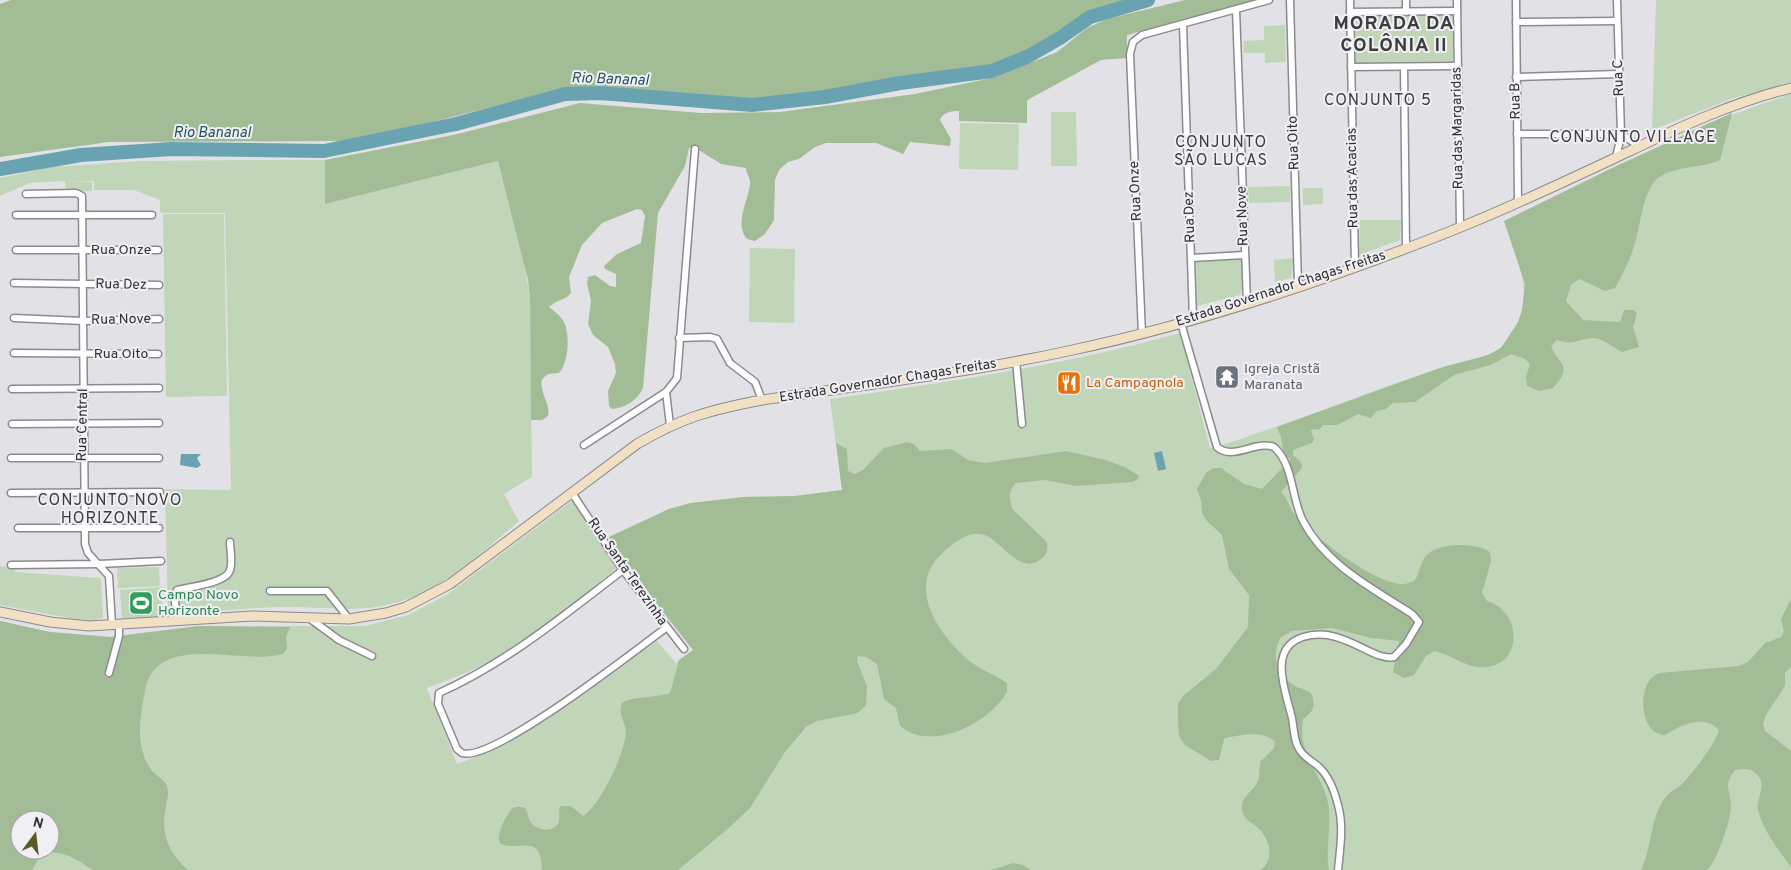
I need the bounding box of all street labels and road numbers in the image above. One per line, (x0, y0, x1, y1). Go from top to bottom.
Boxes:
street label: Rua C (1610, 59, 1628, 97)
street label: Rua das Margaridas (1448, 67, 1468, 189)
street label: Rua B (1507, 82, 1525, 120)
street label: Rua Oito (1285, 115, 1303, 171)
street label: Rua das Acacias (1344, 128, 1362, 228)
street label: Rua Onze (1126, 160, 1146, 222)
street label: Rua Nove (1233, 186, 1253, 246)
street label: Rua Dez (1181, 191, 1199, 243)
street label: Rua Onze (91, 242, 151, 259)
street label: Estrada Governador Chagas Freitas (1174, 247, 1388, 331)
street label: Rua Dez (95, 276, 147, 294)
street label: Rua Nove (91, 311, 151, 329)
street label: Rua Oito (94, 346, 148, 363)
street label: Estrada Governador Chagas Freitas (778, 355, 998, 407)
street label: Rua Central (74, 388, 92, 462)
street label: Rua Santa Terezinha (583, 515, 671, 629)

